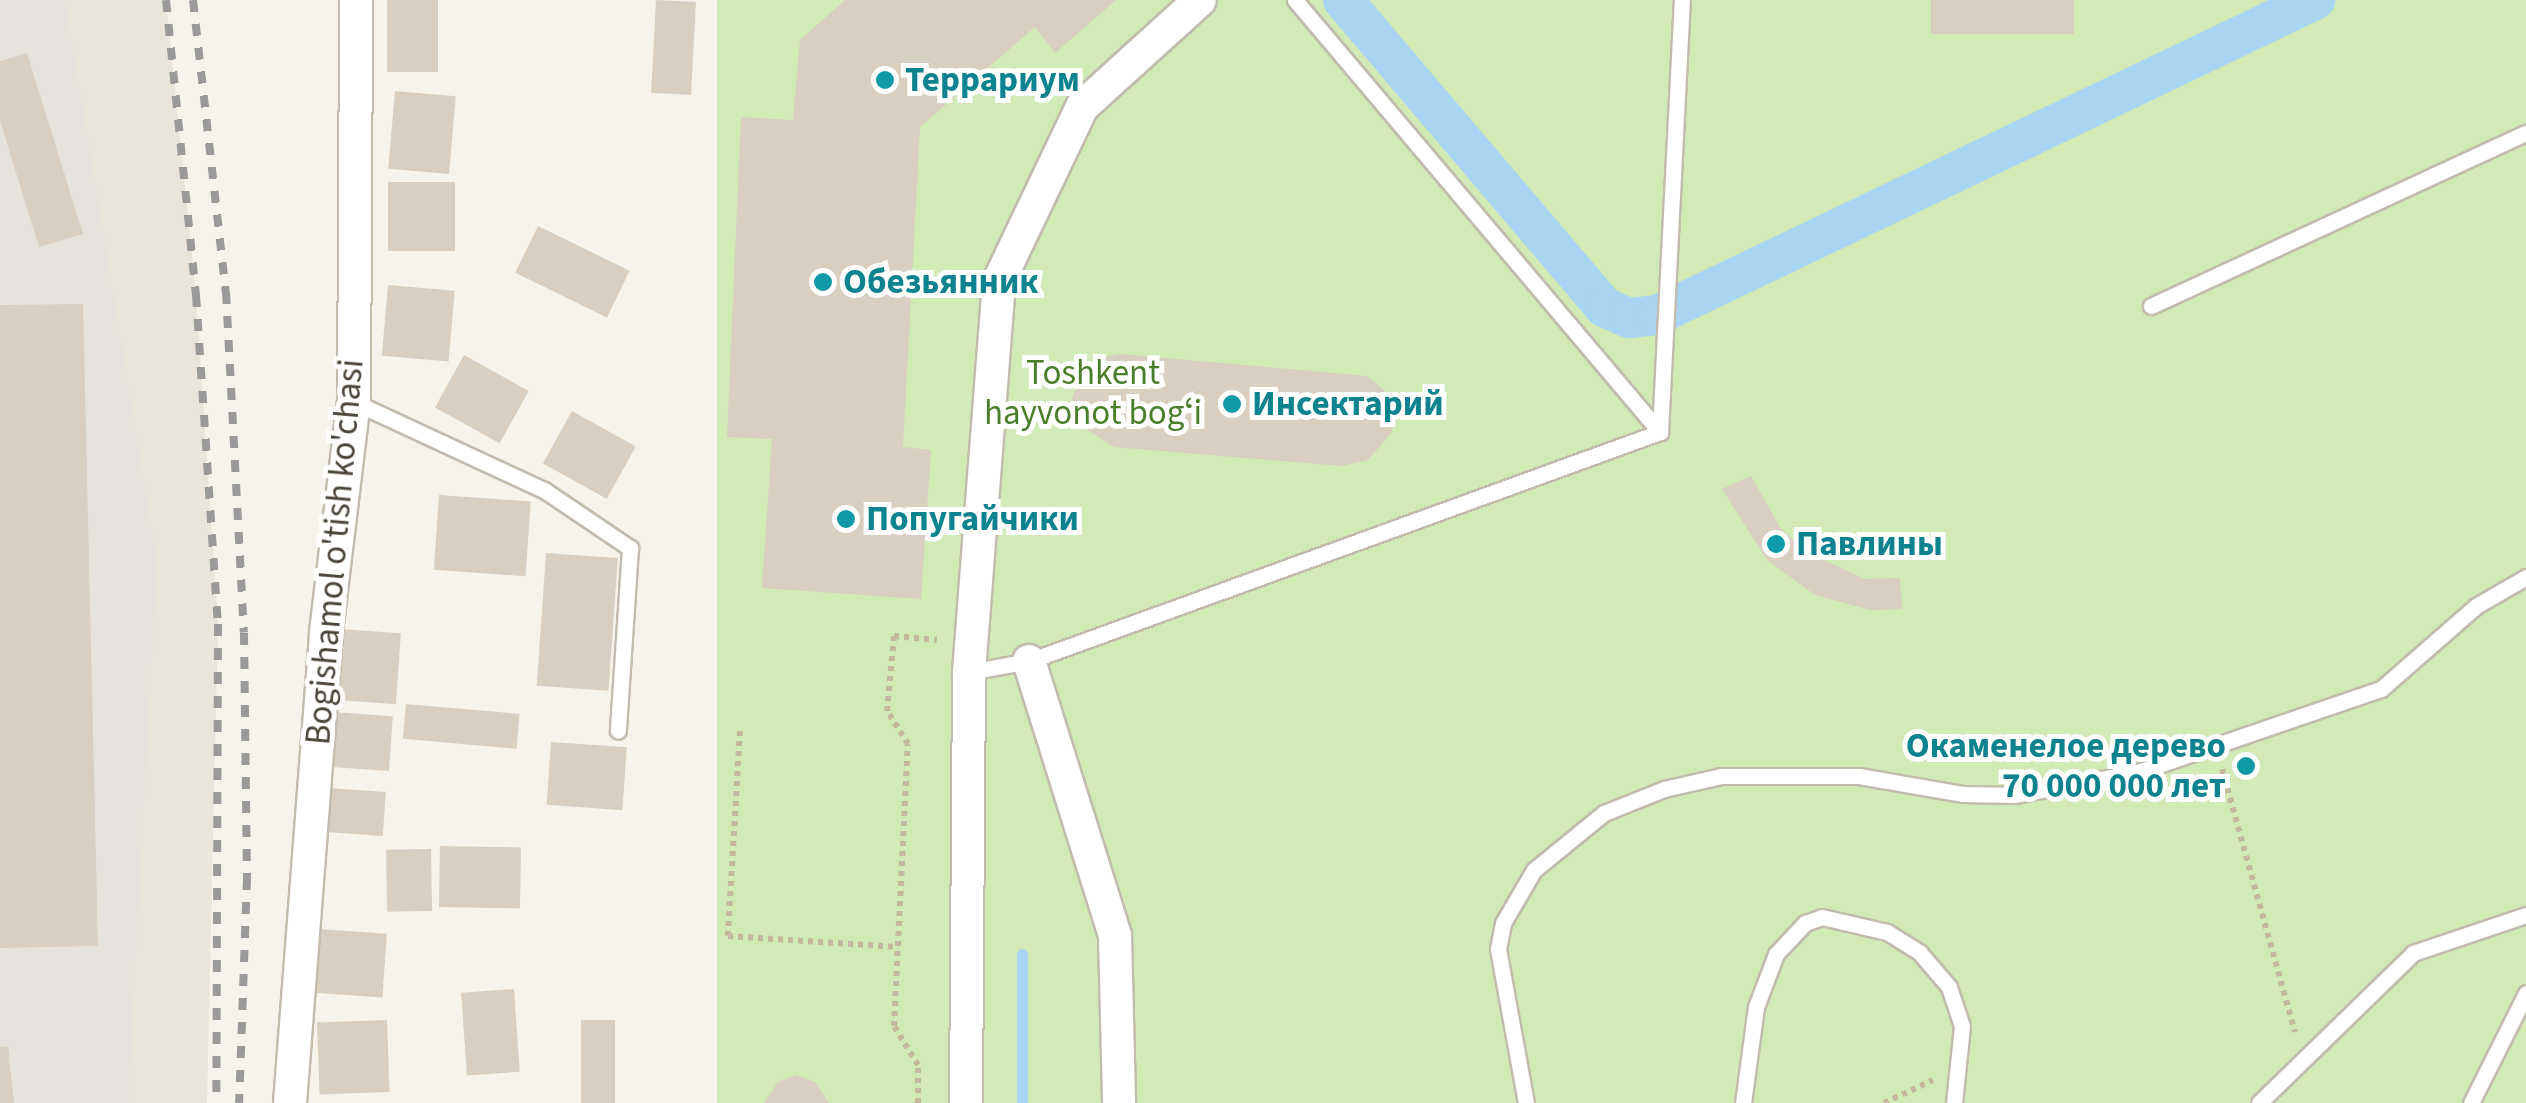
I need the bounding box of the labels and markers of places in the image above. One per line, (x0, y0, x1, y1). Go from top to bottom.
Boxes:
place label: Террариум (905, 59, 1080, 101)
marker: Террариум (874, 69, 896, 91)
place label: Обезьянник (843, 261, 1038, 303)
marker: Обезьянник (812, 271, 834, 293)
place label: Инсектарий (1252, 383, 1444, 425)
marker: Инсектарий (1221, 393, 1243, 415)
place label: Попугайчики (866, 498, 1079, 540)
marker: Попугайчики (835, 508, 857, 530)
place label: Павлины (1796, 523, 1943, 565)
marker: Павлины (1765, 533, 1787, 555)
place label: Окаменелое дерево 70 000 000 лет (1906, 725, 2226, 807)
marker: Окаменелое дерево 70 000 000 лет (2235, 755, 2257, 777)

